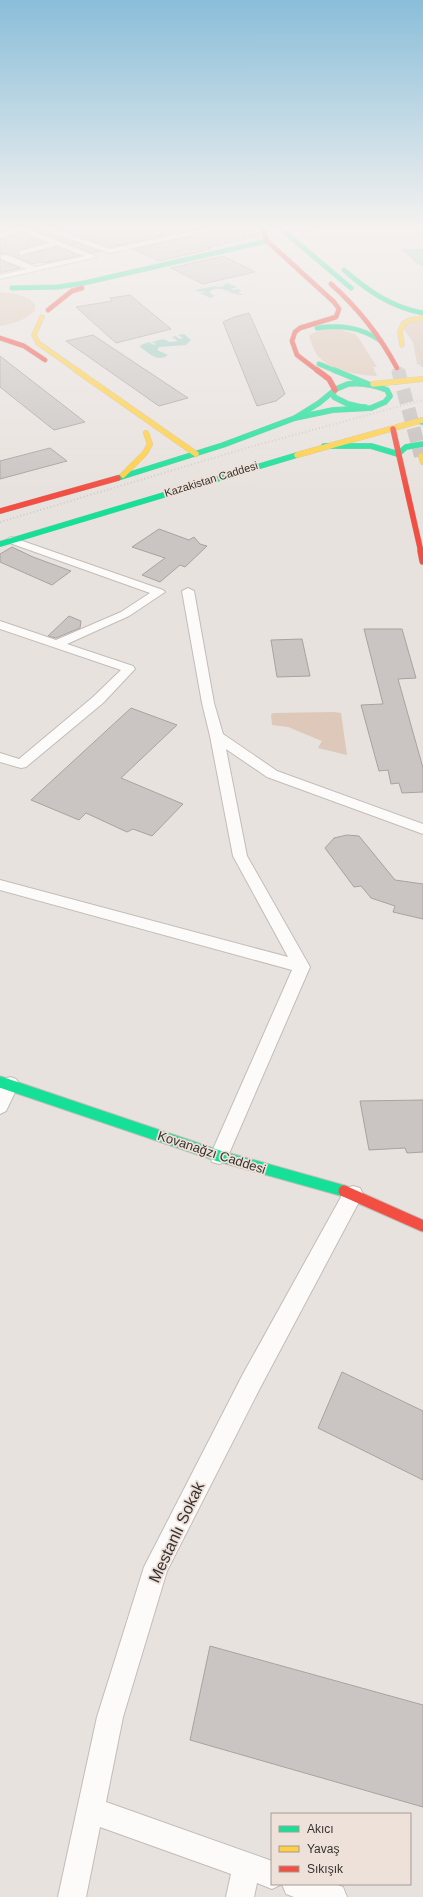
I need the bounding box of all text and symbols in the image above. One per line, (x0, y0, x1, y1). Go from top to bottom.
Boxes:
street label: Kazakistan Caddesi (163, 459, 259, 499)
street label: Kovanağzı Caddesi (156, 1128, 268, 1177)
street label: Mestanlı Sokak (146, 1478, 208, 1585)
legend (271, 1813, 411, 1885)
text: Akıcı (307, 1822, 334, 1836)
text: Yavaş (307, 1842, 339, 1856)
text: Sıkışık (307, 1862, 344, 1876)

